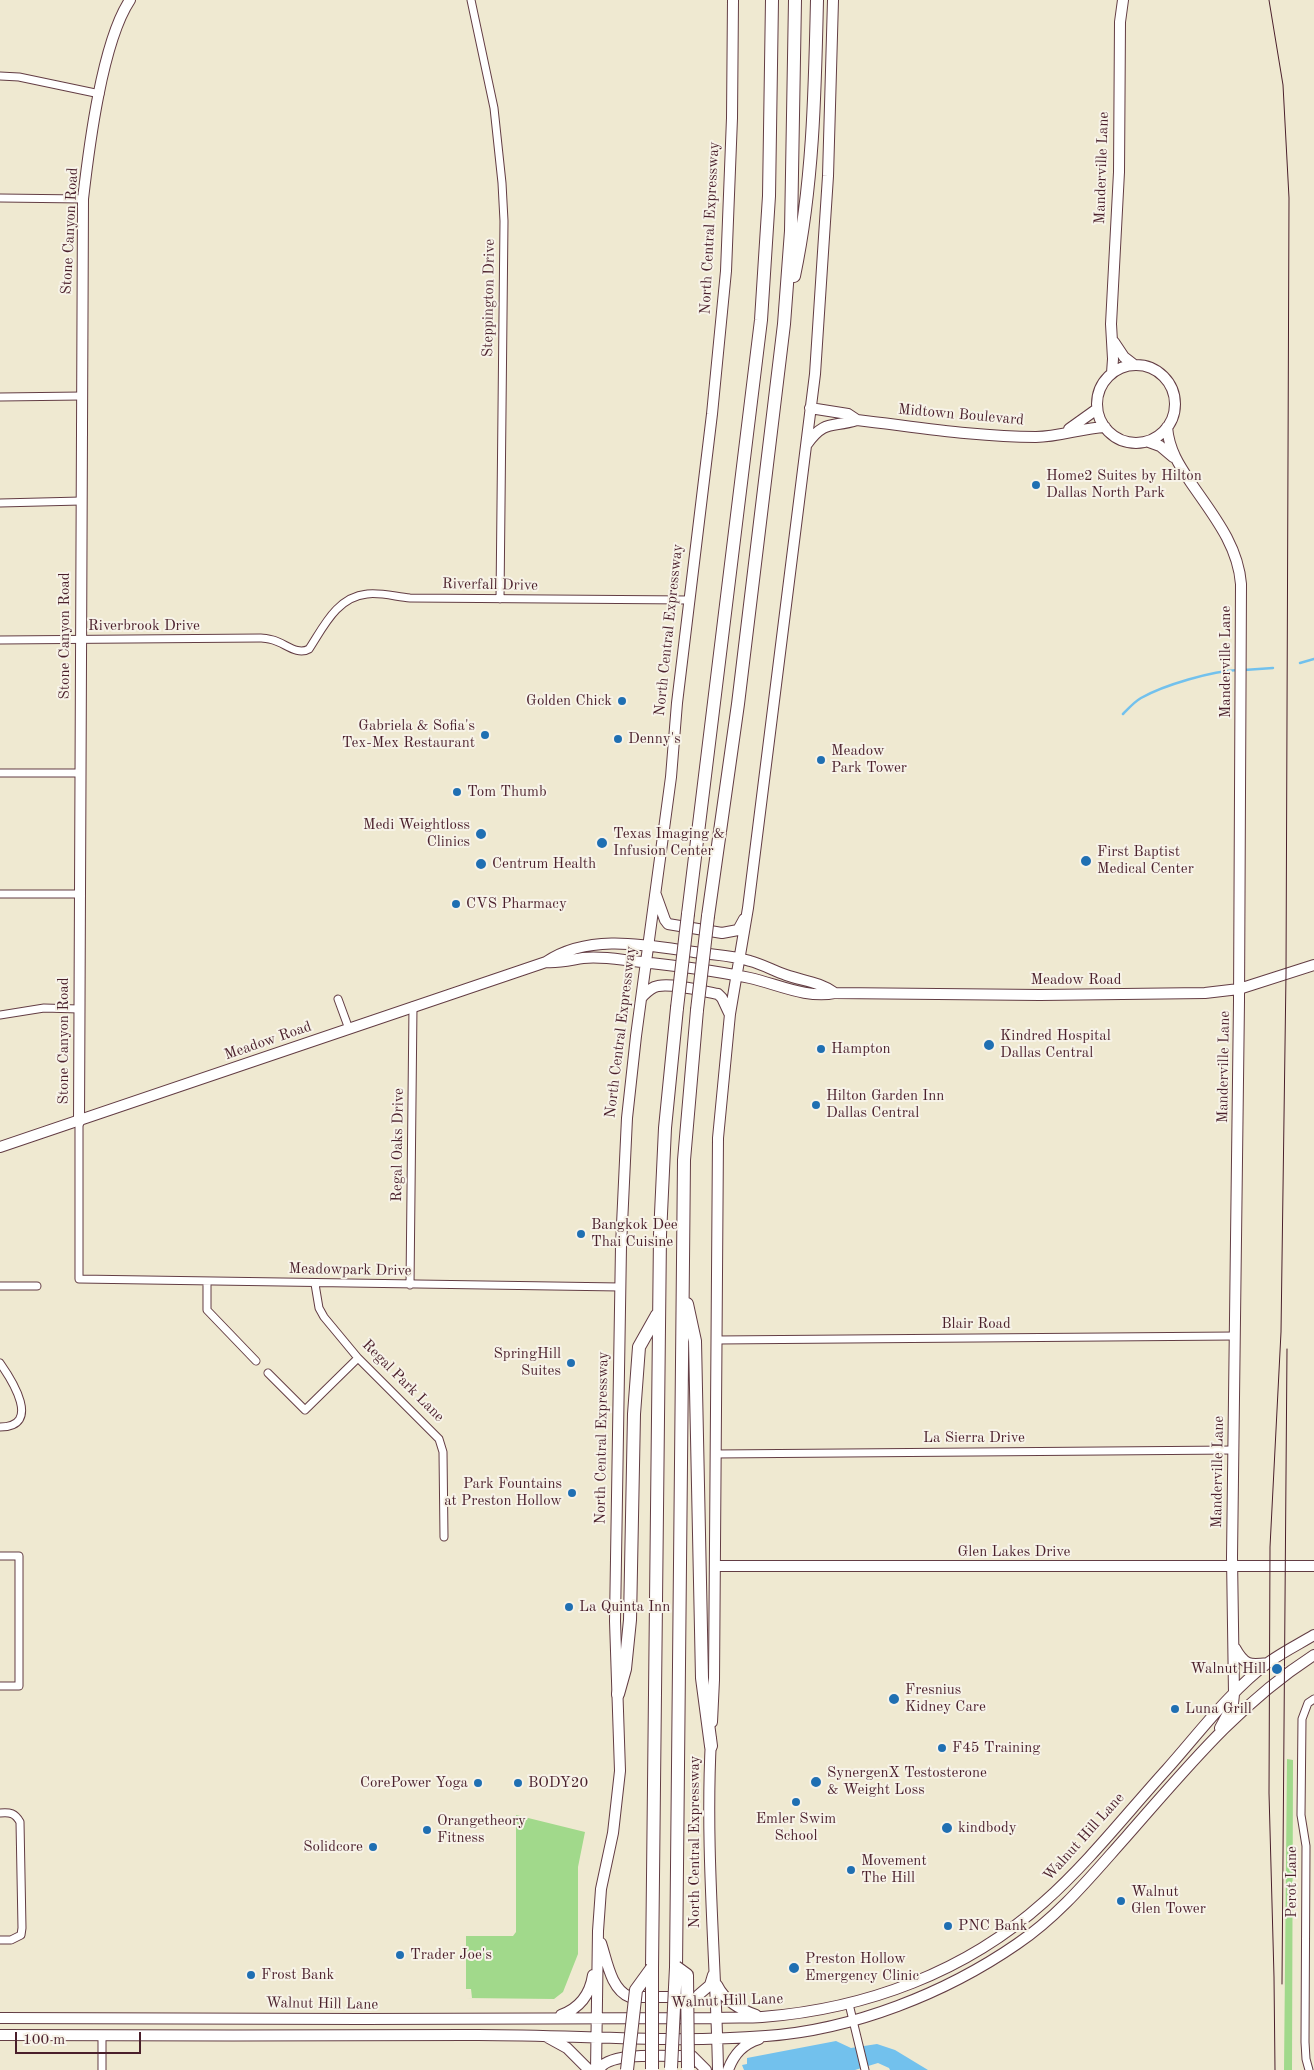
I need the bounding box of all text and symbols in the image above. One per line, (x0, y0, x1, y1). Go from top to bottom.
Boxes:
street label: Manderville Lane (1091, 111, 1113, 225)
street label: North Central Expressway (696, 141, 724, 315)
street label: Stone Canyon Road (58, 167, 82, 295)
street label: Steppington Drive (479, 239, 499, 357)
street label: Midtown Boulevard (897, 401, 1025, 429)
place label: Home2 Suites by Hilton Dallas North Park (1046, 467, 1202, 502)
marker: Home2 Suites by Hilton Dallas North Park (1030, 479, 1042, 491)
street label: North Central Expressway (651, 543, 687, 717)
street label: Stone Canyon Road (56, 572, 74, 700)
street label: Riverfall Drive (442, 575, 538, 595)
street label: Manderville Lane (1217, 606, 1235, 718)
street label: Riverbrook Drive (88, 617, 200, 635)
place label: Golden Chick (526, 692, 612, 710)
marker: Golden Chick (616, 695, 628, 707)
place label: Gabriela & Sofia's Tex-Mex Restaurant (342, 717, 475, 752)
marker: Gabriela & Sofia's Tex-Mex Restaurant (479, 729, 491, 741)
place label: Denny's (628, 730, 681, 748)
marker: Denny's (612, 733, 624, 745)
place label: Meadow Park Tower (831, 742, 907, 777)
marker: Meadow Park Tower (815, 754, 827, 766)
place label: Tom Thumb (467, 783, 547, 801)
marker: Tom Thumb (451, 786, 463, 798)
place label: Medi Weightloss Clinics (363, 816, 470, 851)
place label: Texas Imaging & Infusion Center (613, 825, 725, 860)
marker: Medi Weightloss Clinics (474, 827, 488, 841)
marker: Texas Imaging & Infusion Center (595, 836, 609, 850)
place label: First Baptist Medical Center (1097, 843, 1194, 878)
marker: First Baptist Medical Center (1079, 854, 1093, 868)
place label: Centrum Health (492, 855, 596, 873)
marker: Centrum Health (474, 857, 488, 871)
place label: CVS Pharmacy (466, 895, 567, 913)
marker: CVS Pharmacy (450, 898, 462, 910)
street label: North Central Expressway (602, 945, 640, 1119)
street label: Meadow Road (1030, 971, 1122, 989)
street label: Stone Canyon Road (55, 977, 73, 1105)
street label: Manderville Lane (1214, 1011, 1234, 1123)
street label: Meadow Road (222, 1018, 314, 1064)
place label: Kindred Hospital Dallas Central (1000, 1027, 1111, 1062)
marker: Kindred Hospital Dallas Central (982, 1038, 996, 1052)
place label: Hampton (831, 1040, 891, 1058)
marker: Hampton (815, 1043, 827, 1055)
place label: Hilton Garden Inn Dallas Central (826, 1087, 944, 1122)
street label: Regal Oaks Drive (388, 1088, 408, 1202)
marker: Hilton Garden Inn Dallas Central (810, 1099, 822, 1111)
place label: Bangkok Dee Thai Cuisine (591, 1216, 678, 1251)
marker: Bangkok Dee Thai Cuisine (575, 1228, 587, 1240)
street label: Meadowpark Drive (288, 1260, 412, 1280)
street label: Blair Road (941, 1315, 1011, 1333)
street label: Regal Park Lane (358, 1336, 448, 1426)
place label: SpringHill Suites (494, 1345, 561, 1380)
street label: North Central Expressway (591, 1351, 613, 1525)
marker: SpringHill Suites (565, 1357, 577, 1369)
street label: Manderville Lane (1208, 1416, 1228, 1528)
street label: La Sierra Drive (923, 1429, 1025, 1447)
place label: Park Fountains at Preston Hollow (444, 1475, 562, 1510)
marker: Park Fountains at Preston Hollow (566, 1487, 578, 1499)
street label: Glen Lakes Drive (958, 1543, 1070, 1561)
place label: La Quinta Inn (579, 1598, 670, 1616)
marker: La Quinta Inn (563, 1601, 575, 1613)
place label: Walnut Hill (1190, 1660, 1266, 1678)
marker: Walnut Hill (1270, 1662, 1284, 1676)
place label: Fresnius Kidney Care (905, 1681, 986, 1716)
marker: Fresnius Kidney Care (887, 1692, 901, 1706)
place label: Luna Grill (1185, 1700, 1252, 1718)
marker: Luna Grill (1169, 1703, 1181, 1715)
place label: F45 Training (952, 1739, 1040, 1757)
marker: F45 Training (936, 1742, 948, 1754)
street label: North Central Expressway (686, 1755, 704, 1929)
place label: SynergenX Testosterone & Weight Loss (827, 1764, 987, 1799)
place label: CorePower Yoga (360, 1774, 468, 1792)
place label: BODY20 (528, 1774, 588, 1792)
marker: SynergenX Testosterone & Weight Loss (809, 1775, 823, 1789)
marker: CorePower Yoga (472, 1777, 484, 1789)
marker: BODY20 (512, 1777, 524, 1789)
street label: Walnut Hill Lane (1040, 1789, 1128, 1885)
marker: Emler Swim School (790, 1796, 802, 1808)
place label: Emler Swim School (756, 1810, 836, 1845)
place label: Orangetheory Fitness (437, 1812, 526, 1847)
place label: kindbody (958, 1819, 1017, 1837)
marker: kindbody (940, 1821, 954, 1835)
marker: Orangetheory Fitness (421, 1824, 433, 1836)
place label: Solidcore (303, 1838, 363, 1856)
marker: Solidcore (367, 1841, 379, 1853)
street label: Perot Lane (1283, 1846, 1301, 1918)
place label: Movement The Hill (861, 1852, 927, 1887)
marker: Movement The Hill (845, 1864, 857, 1876)
place label: Walnut Glen Tower (1131, 1883, 1206, 1918)
marker: Walnut Glen Tower (1115, 1895, 1127, 1907)
place label: PNC Bank (958, 1917, 1028, 1935)
marker: PNC Bank (942, 1920, 954, 1932)
place label: Trader Joe's (410, 1946, 492, 1964)
marker: Trader Joe's (394, 1949, 406, 1961)
place label: Preston Hollow Emergency Clinic (805, 1950, 919, 1985)
marker: Preston Hollow Emergency Clinic (787, 1961, 801, 1975)
place label: Frost Bank (261, 1966, 334, 1984)
marker: Frost Bank (245, 1969, 257, 1981)
street label: Walnut Hill Lane (670, 1990, 784, 2012)
street label: Walnut Hill Lane (266, 1994, 378, 2014)
scale bar (18, 2022, 144, 2054)
text: 100 m (23, 2033, 65, 2048)

